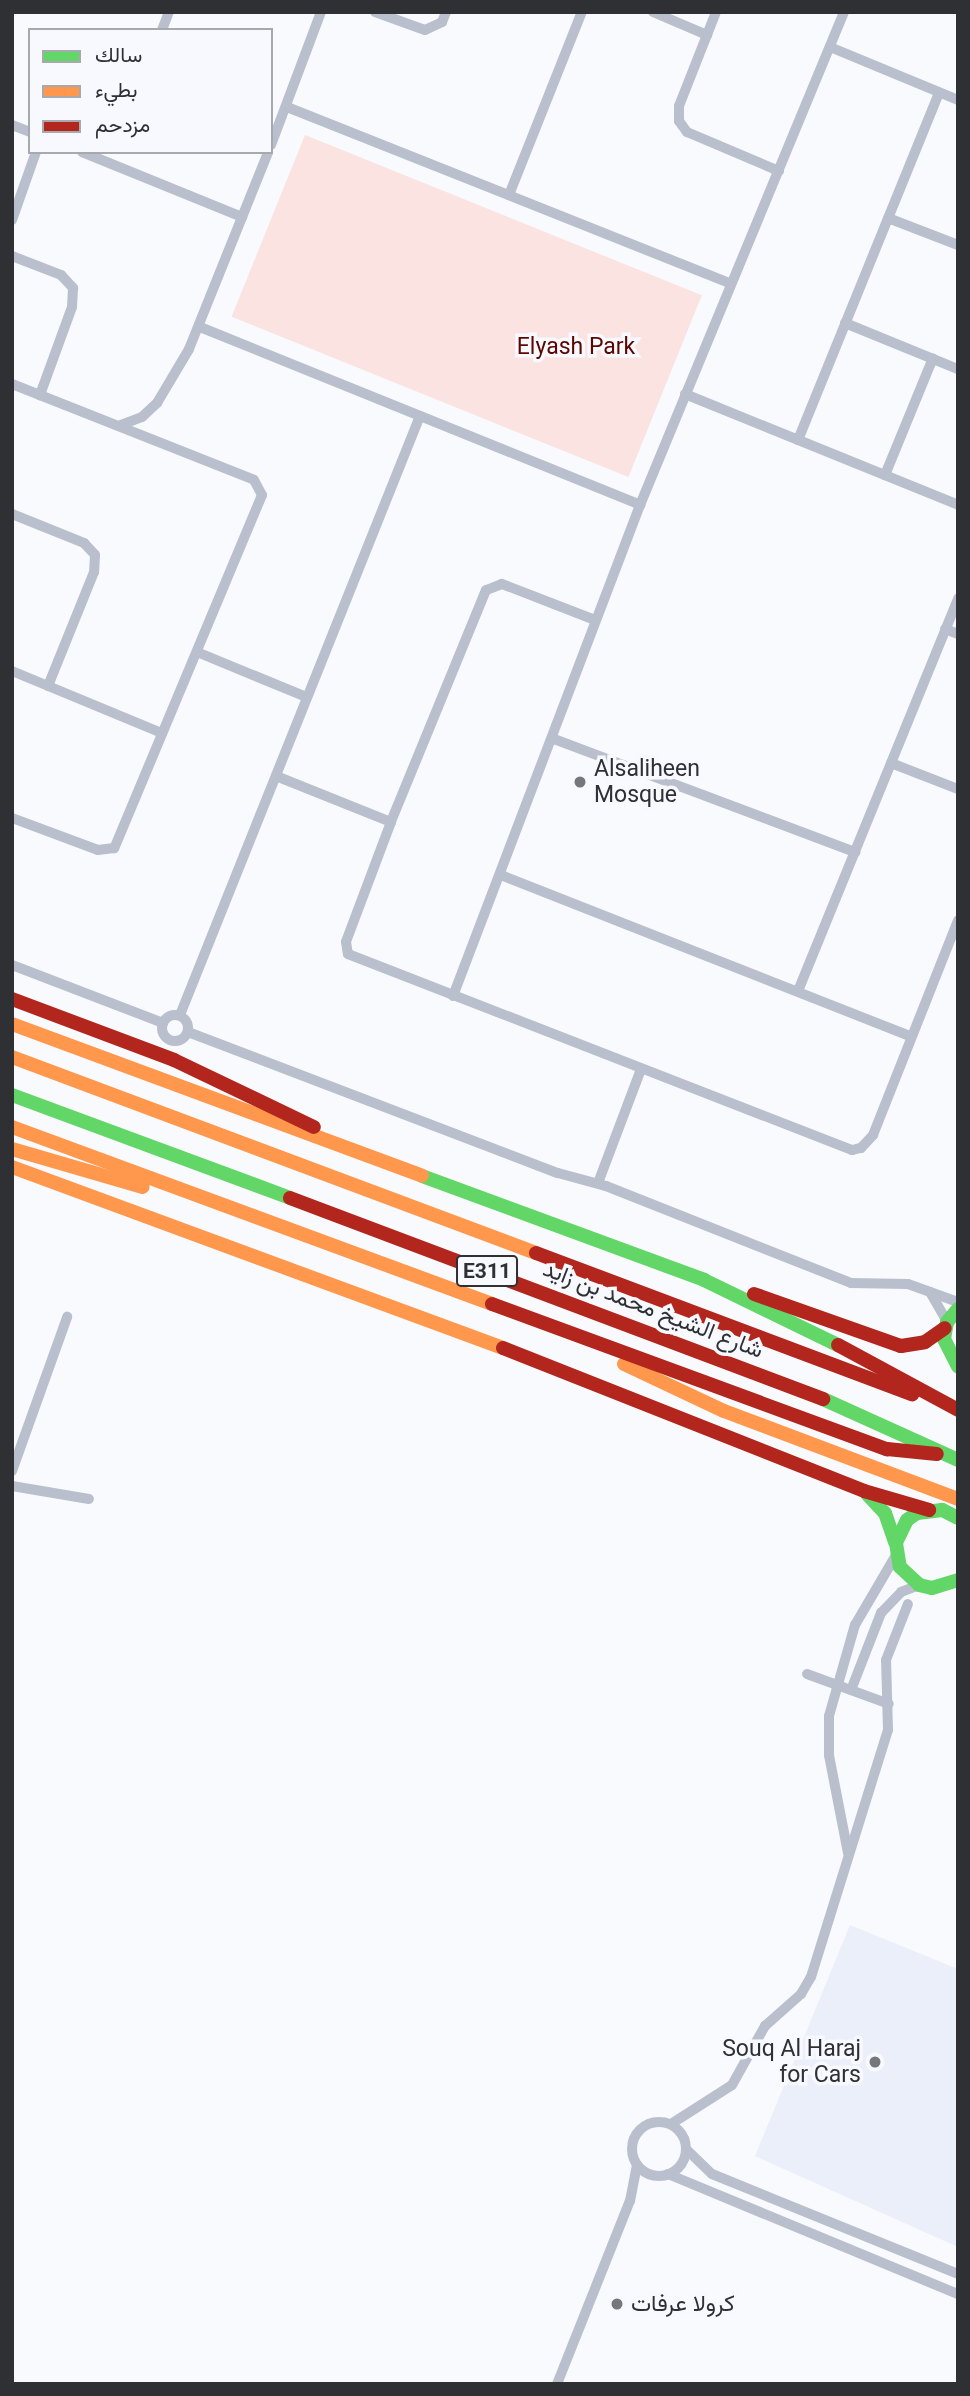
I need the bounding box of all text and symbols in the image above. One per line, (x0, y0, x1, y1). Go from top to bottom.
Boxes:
legend (28, 28, 273, 154)
text: سالك (95, 43, 142, 67)
text: بطيء (95, 78, 138, 102)
text: مزدحم (95, 113, 150, 137)
park label: Elyash Park (517, 333, 635, 361)
place label: Alsaliheen Mosque (594, 755, 700, 809)
marker: Alsaliheen Mosque (572, 774, 588, 790)
road number: E311 (456, 1254, 518, 1288)
street label: شارع الشيخ محمد بن زايد (539, 1255, 767, 1365)
place label: Souq Al Haraj for Cars (722, 2035, 861, 2089)
marker: Souq Al Haraj for Cars (867, 2054, 883, 2070)
place label: كرولا عرفات (631, 2290, 735, 2318)
marker: كرولا عرفات (609, 2296, 625, 2312)

